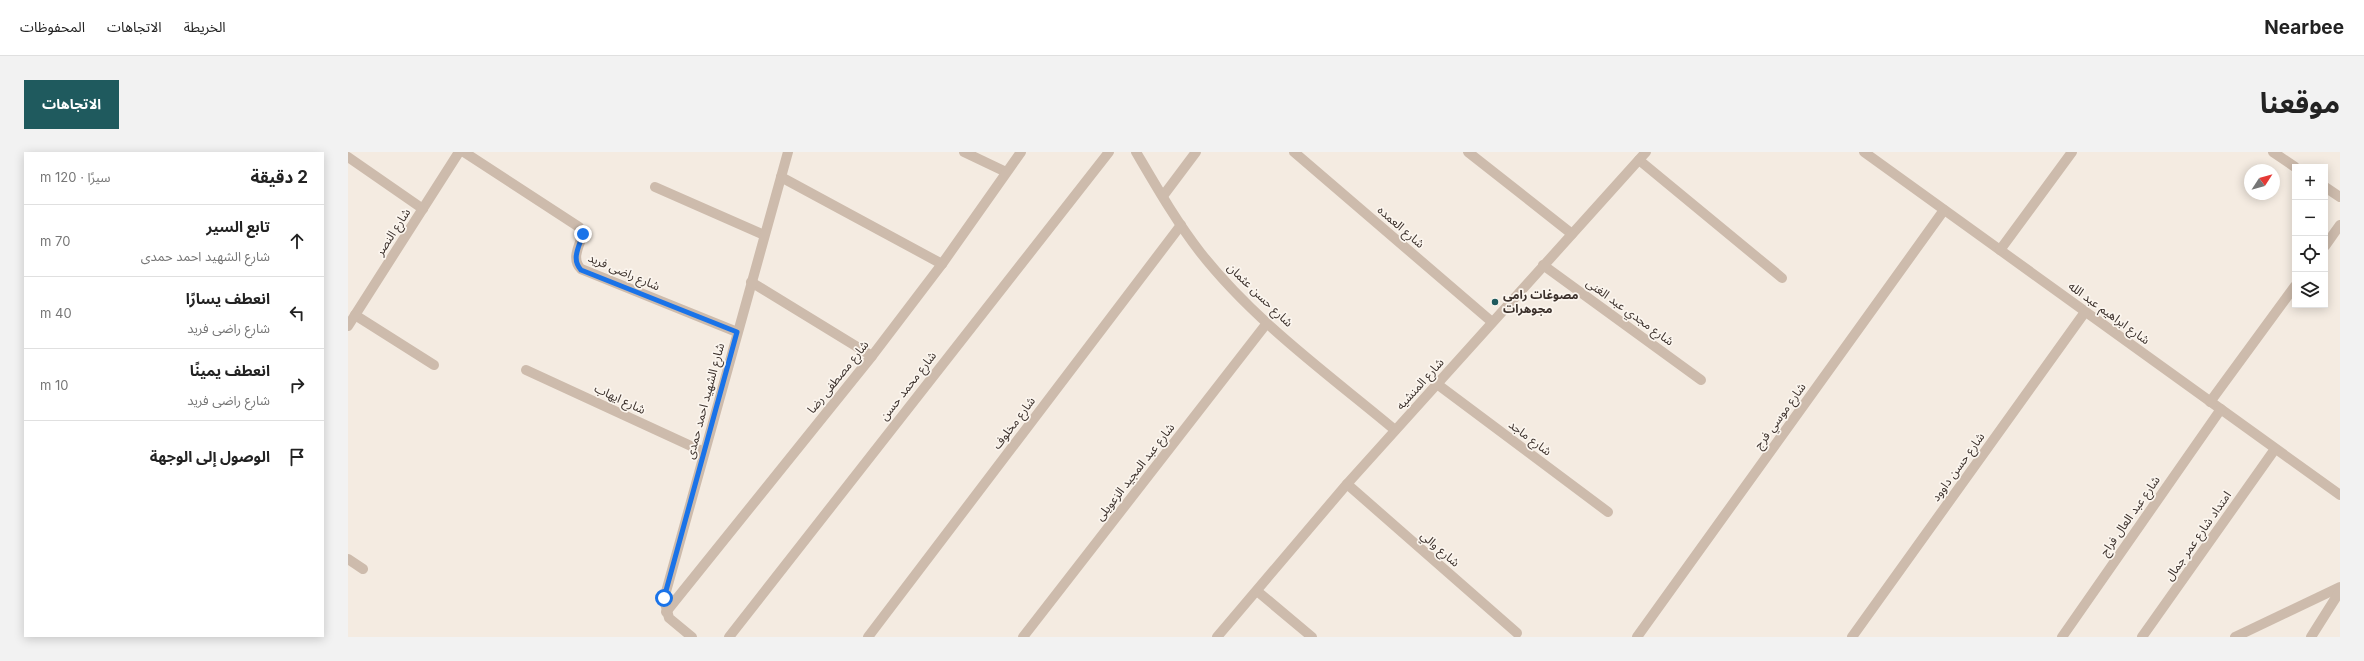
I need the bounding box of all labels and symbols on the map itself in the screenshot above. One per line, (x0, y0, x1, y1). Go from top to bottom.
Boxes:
north arrow (2244, 164, 2280, 200)
street label: شارع العمده (1374, 202, 1428, 253)
street label: شارع النصر (371, 205, 415, 260)
route end (574, 225, 592, 243)
street label: شارع راضى فريد (585, 250, 662, 295)
street label: شارع حسن عثمان (1223, 260, 1296, 331)
street label: شارع مجدي عبد الغنى (1582, 275, 1677, 351)
street label: شارع ابراهيم عبد الله (2064, 278, 2153, 349)
place label: مصوغات رامى مجوهرات (1503, 287, 1578, 316)
marker: مصوغات رامى مجوهرات (1490, 297, 1500, 307)
street label: شارع مصطفى رضا (804, 337, 873, 417)
street label: شارع الشهيد احمد حمدى (682, 341, 729, 461)
street label: شارع محمد حسن (876, 348, 941, 424)
street label: شارع المنشيه (1393, 355, 1448, 414)
street label: شارع ايهاب (591, 380, 648, 419)
street label: شارع موسي فرج (1751, 380, 1811, 453)
street label: شارع مخلوف (989, 394, 1040, 453)
street label: شارع ماجد (1505, 417, 1555, 460)
street label: شارع عبد المجيد الزعويلى (1092, 420, 1179, 525)
street label: شارع حسن داوود (1928, 429, 1989, 505)
street label: شارع عبد العال فراج (2096, 473, 2164, 560)
street label: امتداد شارع عمر جمال (2161, 488, 2236, 584)
street label: شارع والي (1416, 528, 1463, 572)
route start (655, 589, 673, 607)

